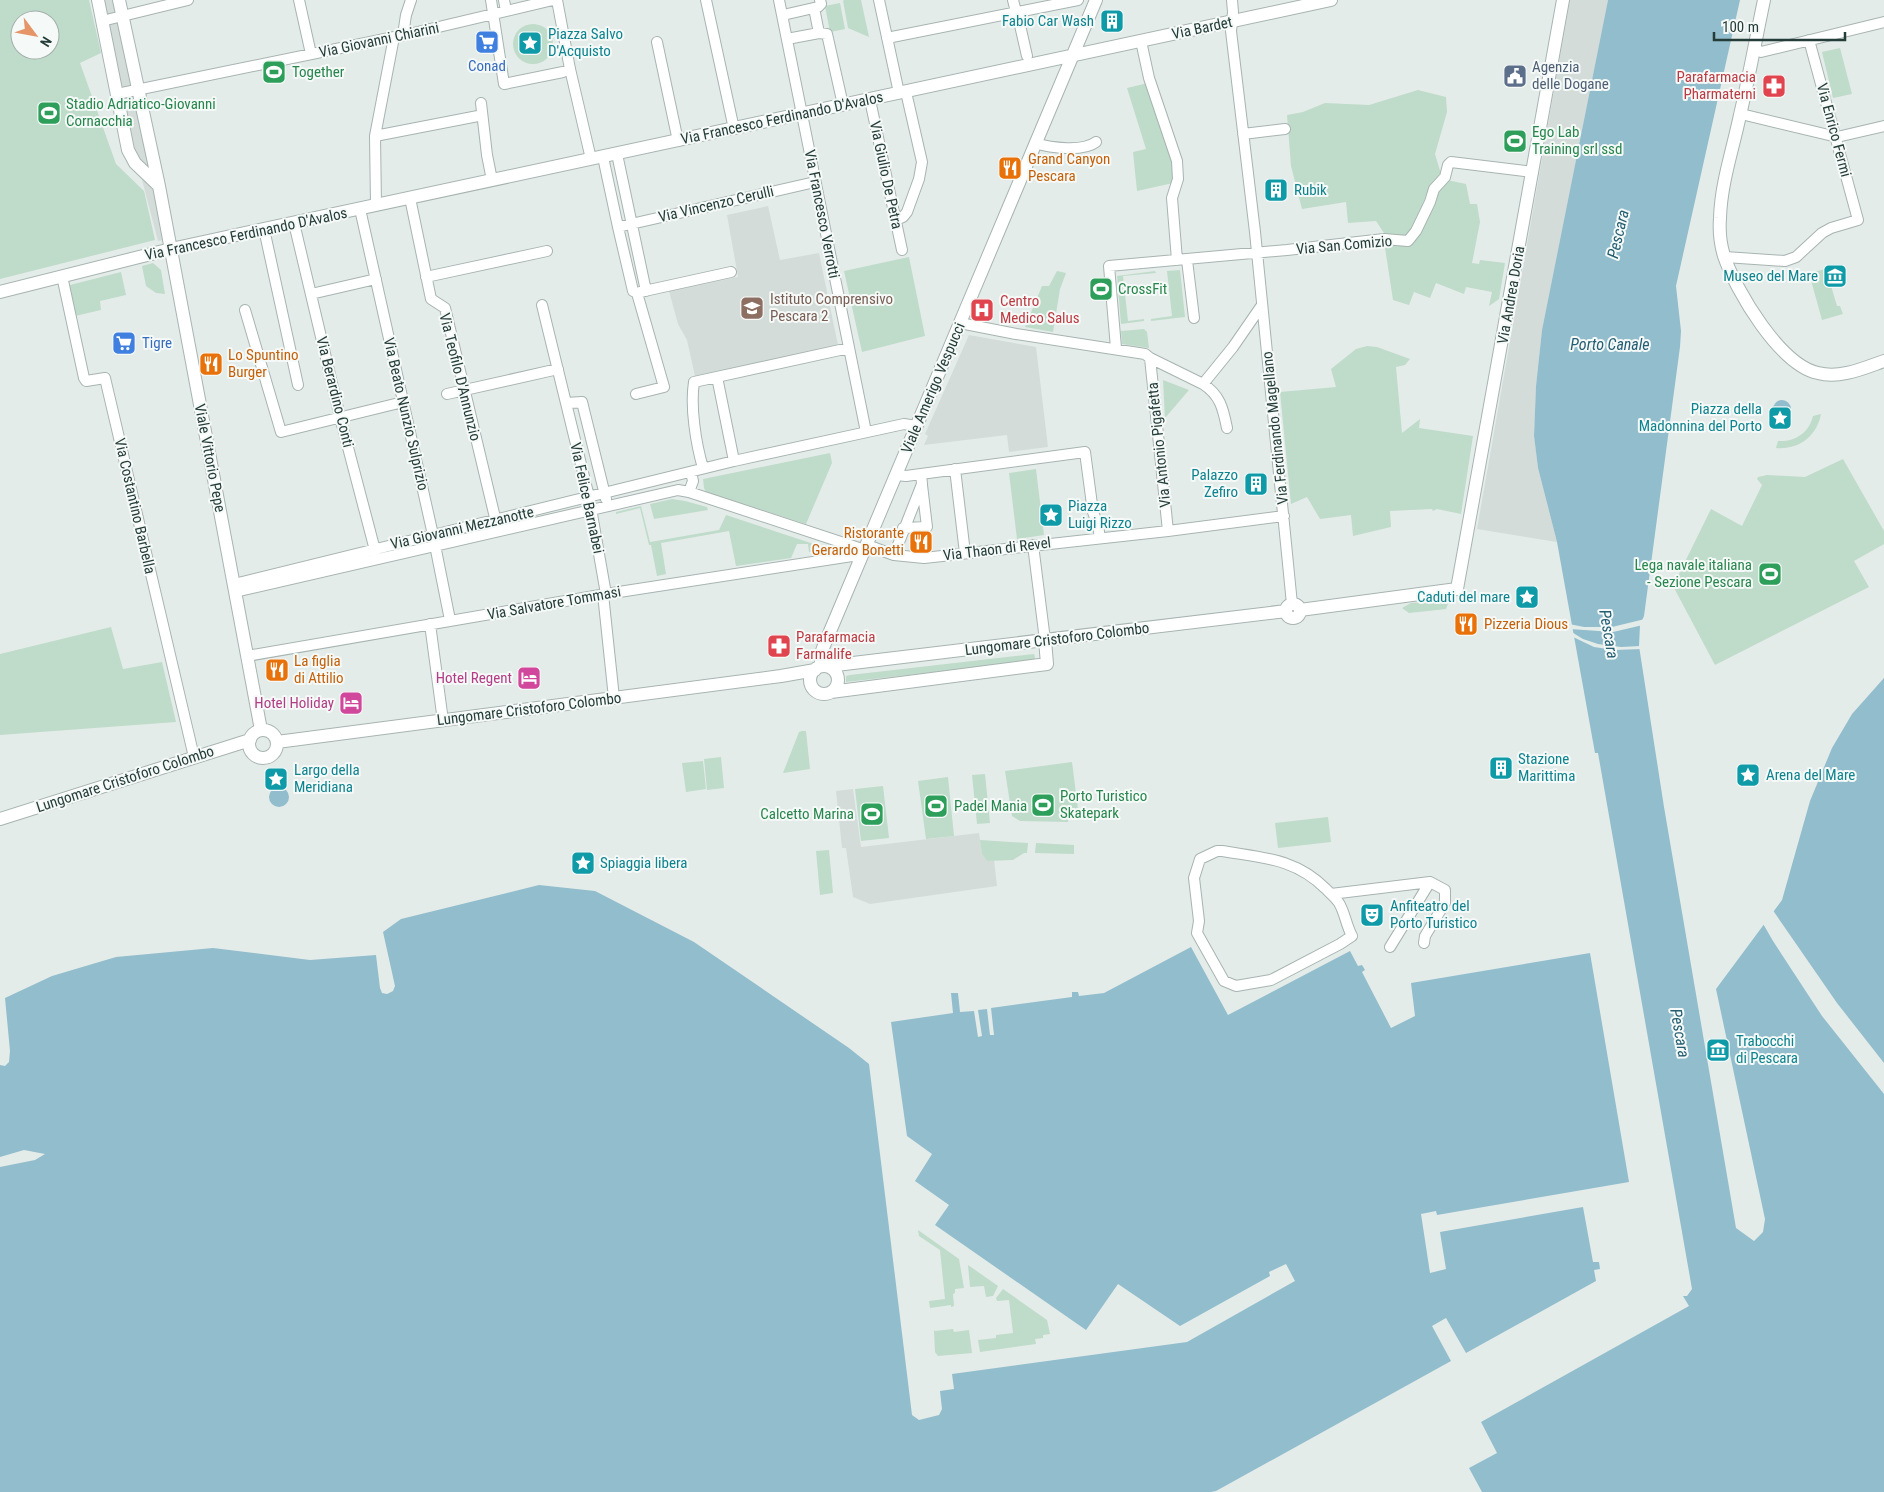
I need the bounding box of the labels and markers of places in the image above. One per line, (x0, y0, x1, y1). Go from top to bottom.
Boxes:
building icon: Fabio Car Wash (1099, 8, 1125, 34)
place label: Fabio Car Wash (1002, 12, 1094, 30)
place label: Piazza Salvo D'Acquisto (548, 25, 623, 60)
supermarket icon: Conad (474, 29, 500, 55)
place icon: Piazza Salvo D'Acquisto (517, 30, 543, 56)
place label: Conad (468, 57, 506, 75)
place label: Agenzia delle Dogane (1532, 58, 1609, 93)
sports icon: Together (261, 59, 287, 85)
place label: Together (292, 63, 345, 81)
public building icon: Agenzia delle Dogane (1502, 63, 1528, 89)
place label: Parafarmacia Pharmaterni (1677, 68, 1756, 103)
pharmacy icon: Parafarmacia Pharmaterni (1761, 73, 1787, 99)
place label: Stadio Adriatico-Giovanni Cornacchia (66, 95, 216, 130)
sports icon: Stadio Adriatico-Giovanni Cornacchia (36, 100, 62, 126)
place label: Ego Lab Training srl ssd (1532, 123, 1622, 158)
sports icon: Ego Lab Training srl ssd (1502, 128, 1528, 154)
place label: Grand Canyon Pescara (1028, 150, 1110, 185)
restaurant icon: Grand Canyon Pescara (997, 155, 1023, 181)
building icon: Rubik (1263, 177, 1289, 203)
place label: Rubik (1294, 181, 1327, 199)
museum icon: Museo del Mare (1822, 263, 1848, 289)
place label: Museo del Mare (1723, 267, 1818, 285)
sports icon: CrossFit (1088, 276, 1114, 302)
place label: CrossFit (1118, 280, 1167, 298)
place label: Istituto Comprensivo Pescara 2 (770, 290, 893, 325)
place label: Centro Medico Salus (1000, 292, 1080, 327)
school or university icon: Istituto Comprensivo Pescara 2 (739, 295, 765, 321)
hospital icon: Centro Medico Salus (969, 297, 995, 323)
supermarket icon: Tigre (111, 330, 137, 356)
place label: Tigre (142, 334, 172, 352)
place label: Lo Spuntino Burger (228, 346, 298, 381)
restaurant icon: Lo Spuntino Burger (198, 351, 224, 377)
place label: Piazza della Madonnina del Porto (1639, 400, 1762, 435)
place icon: Piazza della Madonnina del Porto (1767, 405, 1793, 431)
place label: Palazzo Zefiro (1191, 466, 1238, 501)
building icon: Palazzo Zefiro (1243, 471, 1269, 497)
place label: Piazza Luigi Rizzo (1068, 497, 1132, 532)
place icon: Piazza Luigi Rizzo (1038, 502, 1064, 528)
place label: Ristorante Gerardo Bonetti (811, 524, 904, 559)
restaurant icon: Ristorante Gerardo Bonetti (908, 529, 934, 555)
place label: Lega navale italiana - Sezione Pescara (1634, 556, 1752, 591)
sports icon: Lega navale italiana - Sezione Pescara (1757, 561, 1783, 587)
place icon: Caduti del mare (1514, 584, 1540, 610)
place label: Caduti del mare (1417, 588, 1510, 606)
restaurant icon: Pizzeria Dious (1453, 611, 1479, 637)
place label: Pizzeria Dious (1484, 615, 1568, 633)
place label: Parafarmacia Farmalife (796, 628, 875, 663)
pharmacy icon: Parafarmacia Farmalife (766, 633, 792, 659)
place label: La figlia di Attilio (294, 652, 344, 687)
restaurant icon: La figlia di Attilio (264, 657, 290, 683)
hotel icon: Hotel Regent (516, 665, 542, 691)
place label: Hotel Regent (436, 669, 512, 687)
hotel icon: Hotel Holiday (338, 690, 364, 716)
place label: Hotel Holiday (254, 694, 334, 712)
place label: Stazione Marittima (1518, 750, 1575, 785)
building icon: Stazione Marittima (1488, 755, 1514, 781)
place label: Largo della Meridiana (294, 761, 360, 796)
place icon: Arena del Mare (1735, 762, 1761, 788)
place icon: Largo della Meridiana (263, 766, 289, 792)
place label: Arena del Mare (1766, 766, 1855, 784)
place label: Porto Turistico Skatepark (1060, 787, 1147, 822)
sports icon: Porto Turistico Skatepark (1030, 792, 1056, 818)
sports icon: Padel Mania (923, 793, 949, 819)
place label: Padel Mania (954, 797, 1027, 815)
sports icon: Calcetto Marina (859, 801, 885, 827)
place label: Calcetto Marina (760, 805, 854, 823)
place icon: Spiaggia libera (570, 850, 596, 876)
place label: Spiaggia libera (600, 854, 687, 872)
place label: Anfiteatro del Porto Turistico (1390, 897, 1477, 932)
theatre icon: Anfiteatro del Porto Turistico (1359, 902, 1385, 928)
place label: Trabocchi di Pescara (1736, 1032, 1798, 1067)
museum icon: Trabocchi di Pescara (1705, 1037, 1731, 1063)

